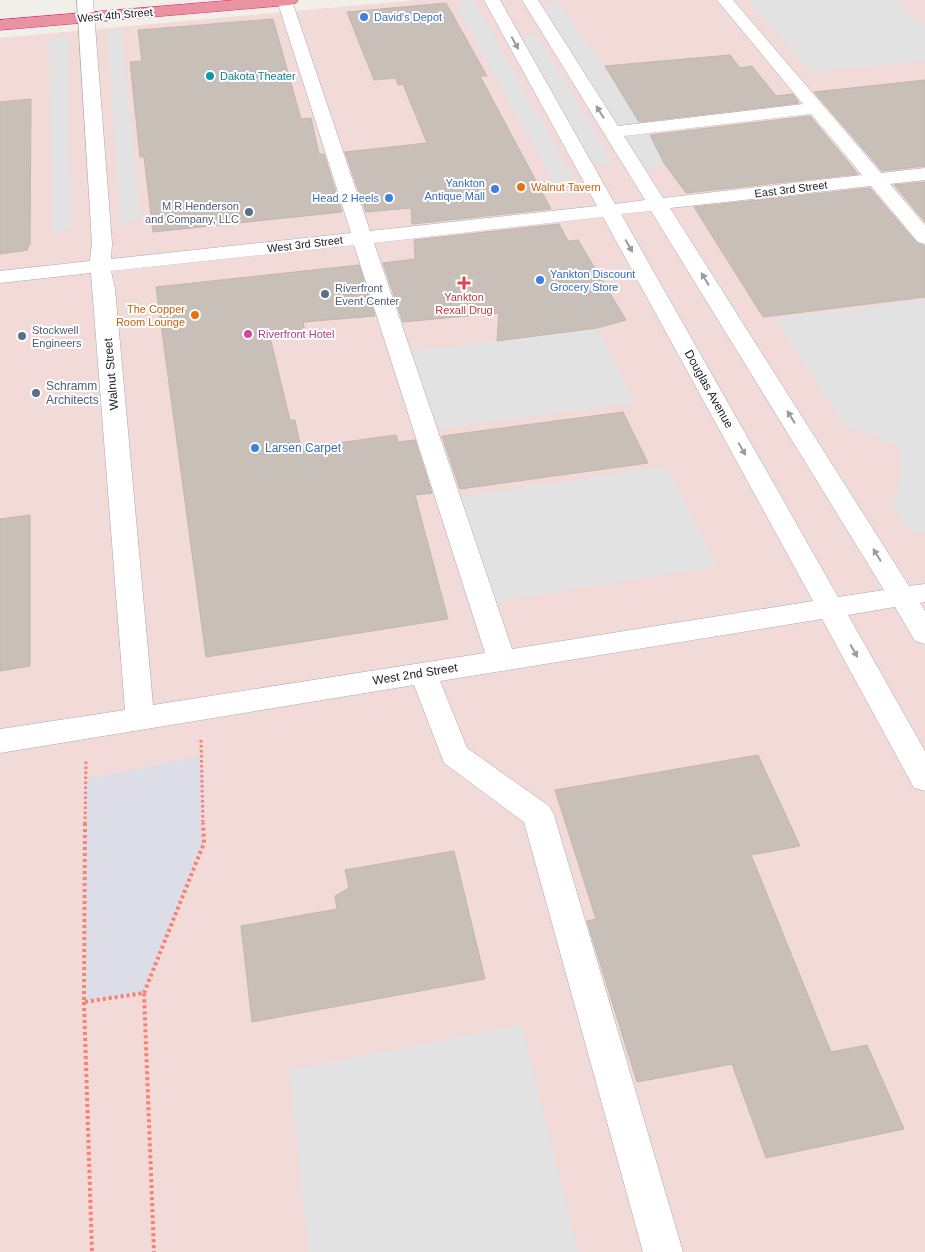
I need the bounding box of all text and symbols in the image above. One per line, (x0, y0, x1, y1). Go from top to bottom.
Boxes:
street label: West 4th Street (77, 6, 153, 24)
marker: David's Depot (358, 11, 370, 23)
place label: David's Depot (374, 11, 442, 23)
one-way arrow (511, 36, 520, 49)
marker: Dakota Theater (204, 70, 216, 82)
place label: Dakota Theater (220, 70, 296, 82)
one-way arrow (595, 105, 604, 119)
place label: Yankton Antique Mall (424, 177, 485, 202)
street label: East 3rd Street (754, 179, 828, 199)
marker: Walnut Tavern (515, 181, 527, 193)
place label: Walnut Tavern (531, 181, 601, 193)
marker: Yankton Antique Mall (489, 183, 501, 195)
place label: Head 2 Heels (312, 192, 379, 204)
marker: Head 2 Heels (383, 192, 395, 204)
place label: M R Henderson and Company, LLC (145, 200, 239, 225)
marker: M R Henderson and Company, LLC (243, 206, 255, 218)
street label: West 3rd Street (266, 233, 344, 255)
one-way arrow (624, 239, 633, 252)
place label: Yankton Discount Grocery Store (550, 268, 635, 293)
one-way arrow (700, 273, 709, 286)
marker: Yankton Discount Grocery Store (534, 274, 546, 286)
marker: Yankton Rexall Drug (458, 277, 470, 289)
place label: Riverfront Event Center (335, 282, 400, 307)
marker: Riverfront Event Center (319, 288, 331, 300)
place label: Yankton Rexall Drug (435, 291, 493, 316)
place label: The Copper Room Lounge (116, 303, 185, 328)
marker: The Copper Room Lounge (189, 309, 201, 321)
place label: Stockwell Engineers (32, 324, 82, 349)
marker: Riverfront Hotel (242, 328, 254, 340)
place label: Riverfront Hotel (258, 328, 334, 340)
marker: Stockwell Engineers (16, 330, 28, 342)
street label: Walnut Street (101, 337, 121, 411)
street label: Douglas Avenue (682, 347, 736, 431)
place label: Schramm Architects (46, 379, 99, 407)
marker: Schramm Architects (30, 387, 42, 399)
one-way arrow (786, 411, 795, 424)
place label: Larsen Carpet (265, 441, 342, 455)
one-way arrow (738, 441, 746, 456)
marker: Larsen Carpet (249, 442, 261, 454)
one-way arrow (872, 548, 882, 561)
one-way arrow (850, 644, 858, 658)
street label: West 2nd Street (372, 660, 459, 688)

